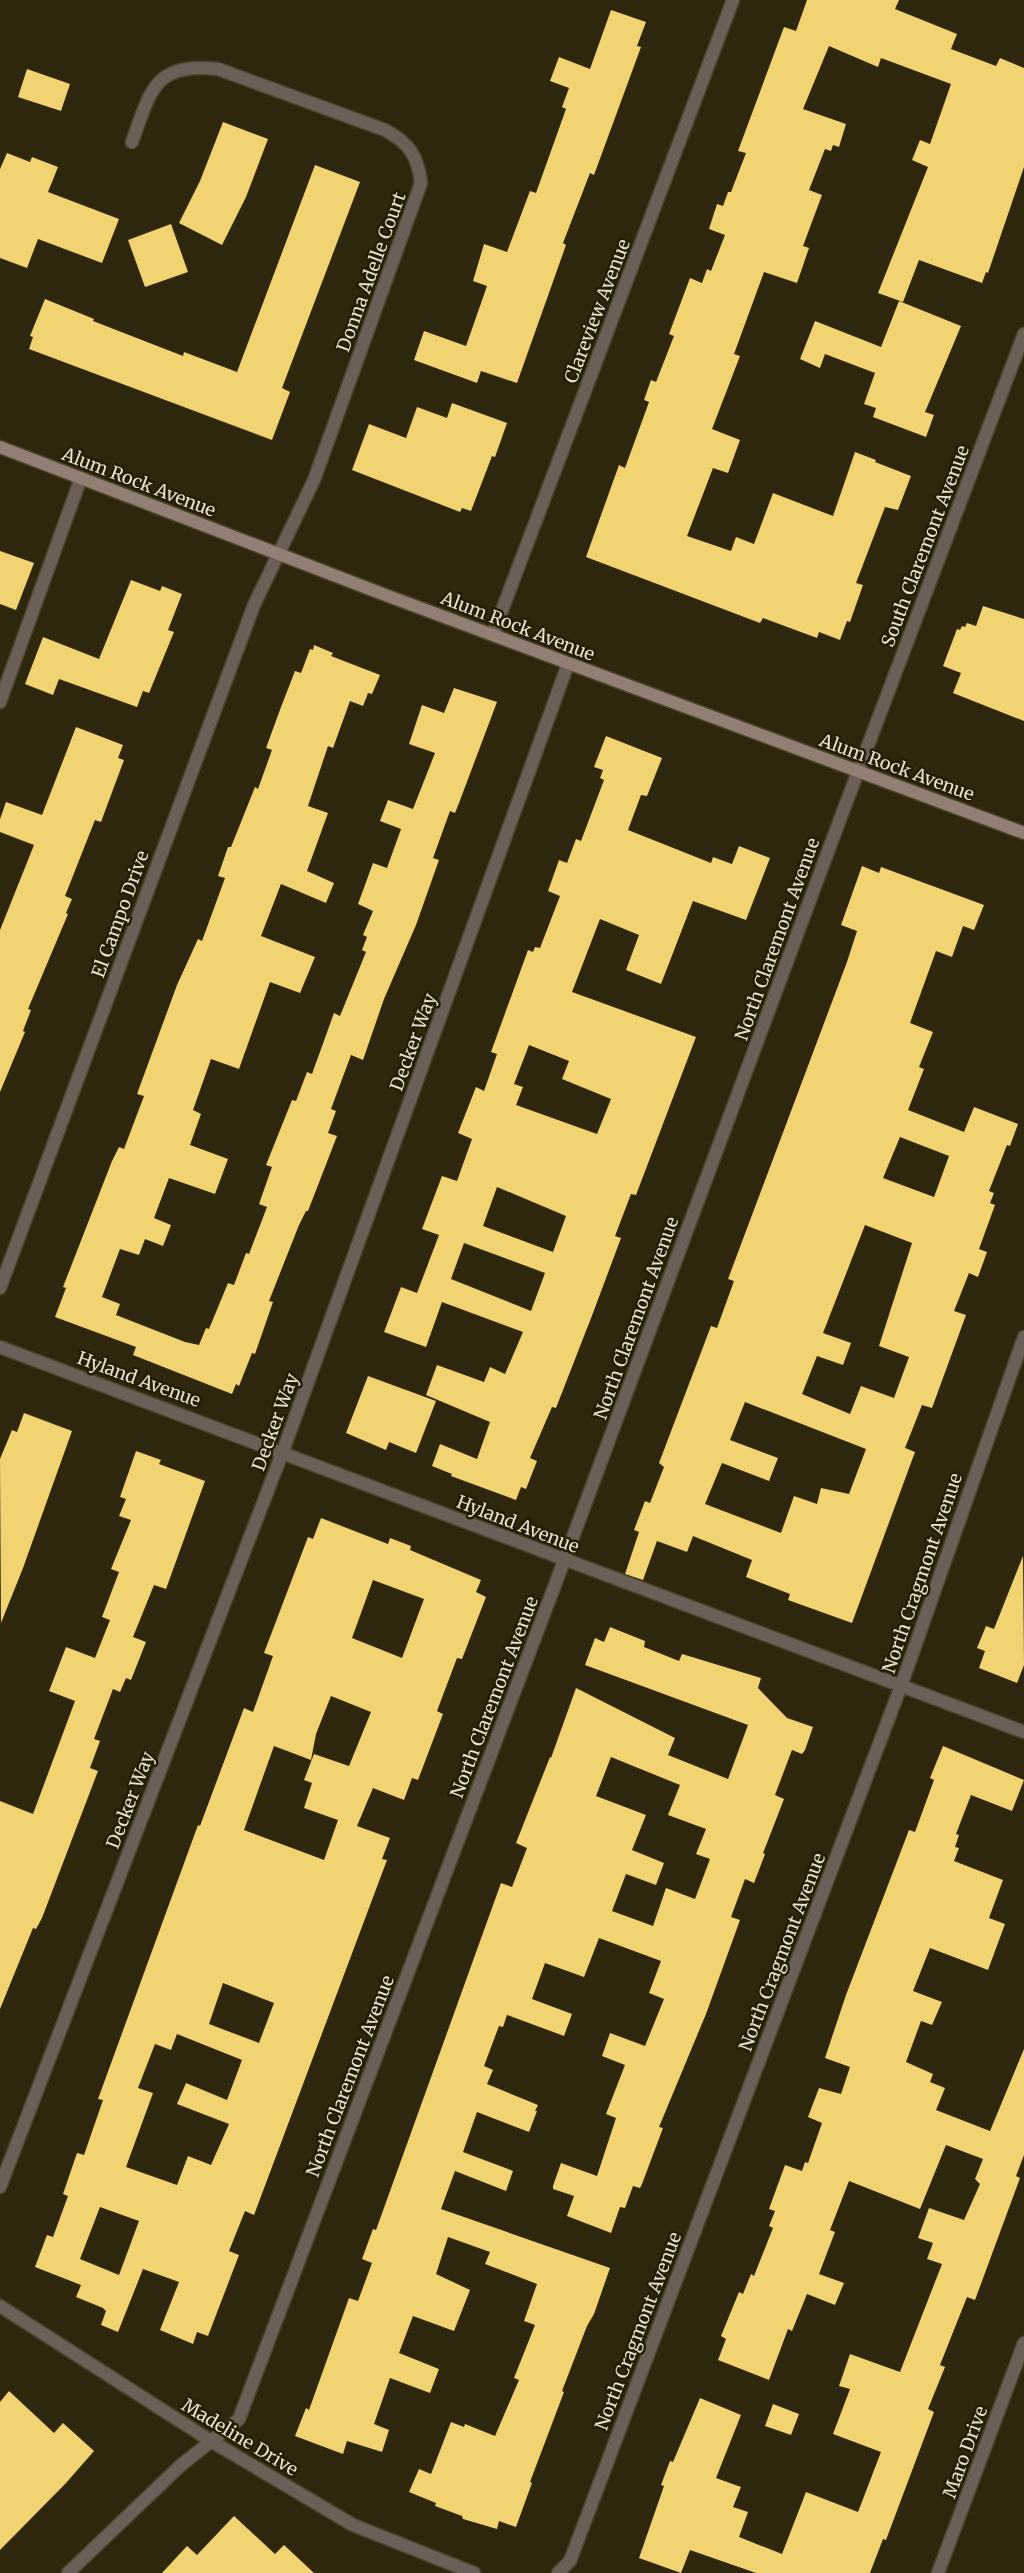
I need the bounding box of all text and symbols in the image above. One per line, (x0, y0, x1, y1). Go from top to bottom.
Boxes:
street label: Donna Adelle Court (331, 189, 411, 355)
street label: Clareview Avenue (559, 236, 635, 386)
street label: Alum Rock Avenue (58, 442, 219, 522)
street label: South Claremont Avenue (876, 442, 974, 650)
street label: Alum Rock Avenue (437, 586, 598, 666)
street label: Alum Rock Avenue (816, 728, 977, 806)
street label: North Claremont Avenue (730, 835, 824, 1043)
street label: El Campo Drive (86, 847, 154, 981)
street label: Decker Way (385, 990, 441, 1094)
street label: North Claremont Avenue (589, 1214, 683, 1422)
street label: Hyland Avenue (74, 1346, 204, 1412)
street label: Decker Way (247, 1370, 303, 1474)
street label: North Cragmont Avenue (877, 1470, 967, 1676)
street label: Hyland Avenue (453, 1490, 583, 1558)
street label: North Claremont Avenue (445, 1593, 543, 1801)
street label: Decker Way (101, 1748, 159, 1852)
street label: North Cragmont Avenue (734, 1850, 830, 2054)
street label: North Claremont Avenue (301, 1972, 399, 2180)
street label: North Cragmont Avenue (590, 2229, 686, 2433)
street label: Madeline Drive (178, 2393, 302, 2481)
street label: Maro Drive (938, 2403, 992, 2501)

